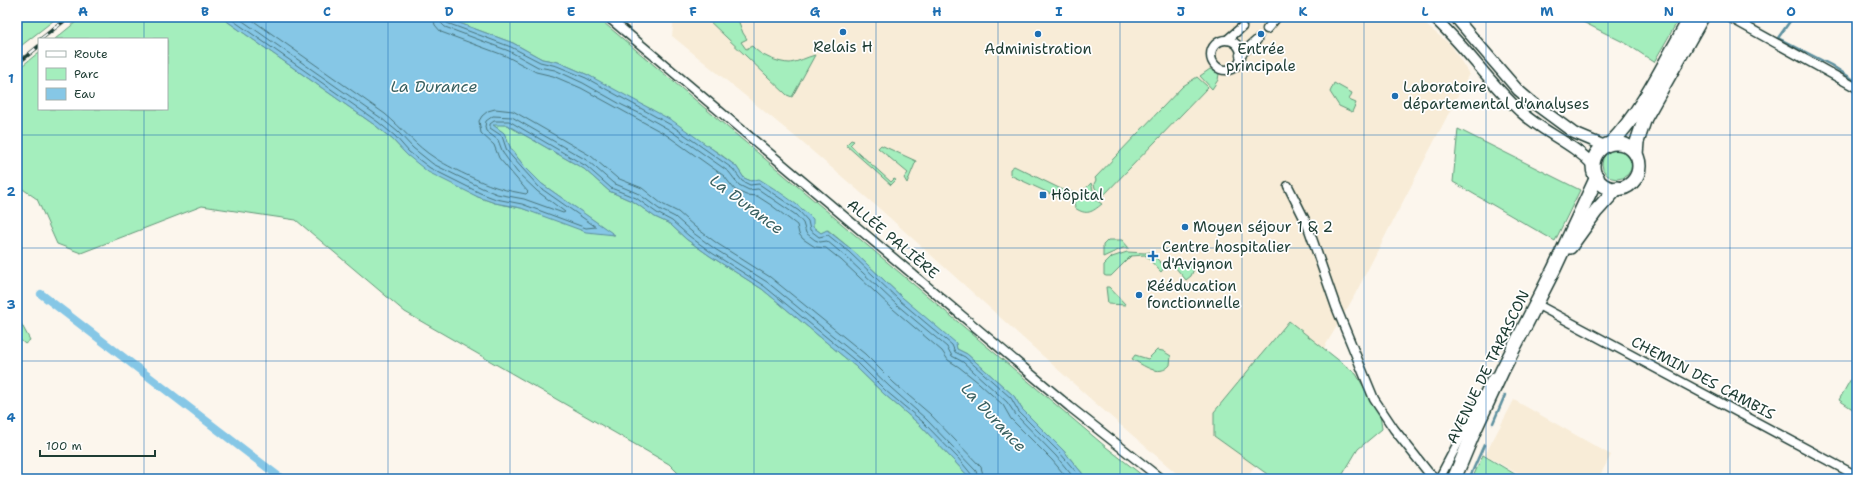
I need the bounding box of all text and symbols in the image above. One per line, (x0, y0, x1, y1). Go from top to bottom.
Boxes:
text: A (78, 3, 88, 20)
text: B (201, 3, 209, 20)
text: C (323, 3, 331, 20)
text: D (444, 3, 454, 20)
text: E (567, 3, 576, 20)
text: F (689, 3, 697, 20)
text: G (810, 3, 821, 20)
text: H (932, 3, 942, 20)
text: I (1055, 3, 1063, 20)
text: J (1177, 3, 1185, 20)
text: K (1299, 3, 1308, 20)
text: L (1421, 3, 1429, 20)
text: M (1540, 3, 1554, 20)
text: N (1664, 3, 1674, 20)
text: O (1786, 3, 1796, 20)
marker: Relais H (838, 27, 848, 37)
marker: Administration (1033, 29, 1043, 39)
marker: Entrée principale (1256, 29, 1266, 39)
place label: Relais H (813, 37, 873, 57)
legend (38, 38, 168, 110)
place label: Administration (984, 39, 1092, 59)
place label: Entrée principale (1226, 39, 1296, 76)
text: Route (74, 46, 108, 62)
text: Parc (74, 66, 99, 82)
text: 1 (8, 70, 14, 87)
water label: La Durance (390, 76, 478, 97)
place label: Laboratoire départemental d'analyses (1403, 77, 1589, 114)
text: Eau (74, 86, 96, 102)
marker: Laboratoire départemental d'analyses (1390, 91, 1400, 101)
water label: La Durance (706, 170, 788, 239)
text: 2 (6, 183, 16, 200)
place label: Hôpital (1051, 185, 1104, 205)
marker: Hôpital (1038, 190, 1048, 200)
street label: ALLÉE PALIÈRE (843, 194, 944, 283)
place label: Moyen séjour 1 & 2 (1193, 217, 1333, 237)
marker: Moyen séjour 1 & 2 (1180, 222, 1190, 232)
place label: Centre hospitalier d'Avignon (1162, 237, 1291, 274)
marker: Centre hospitalier d'Avignon (1147, 250, 1159, 262)
place label: Rééducation fonctionnelle (1147, 276, 1241, 313)
street label: AVENUE DE TARASCON (1442, 287, 1534, 447)
marker: Rééducation fonctionnelle (1134, 290, 1144, 300)
text: 3 (6, 296, 16, 313)
street label: CHEMIN DES CAMBIS (1628, 332, 1778, 424)
water label: La Durance (956, 378, 1031, 456)
text: 4 (6, 409, 16, 426)
scale bar (40, 432, 155, 458)
text: 100 m (46, 438, 82, 454)

